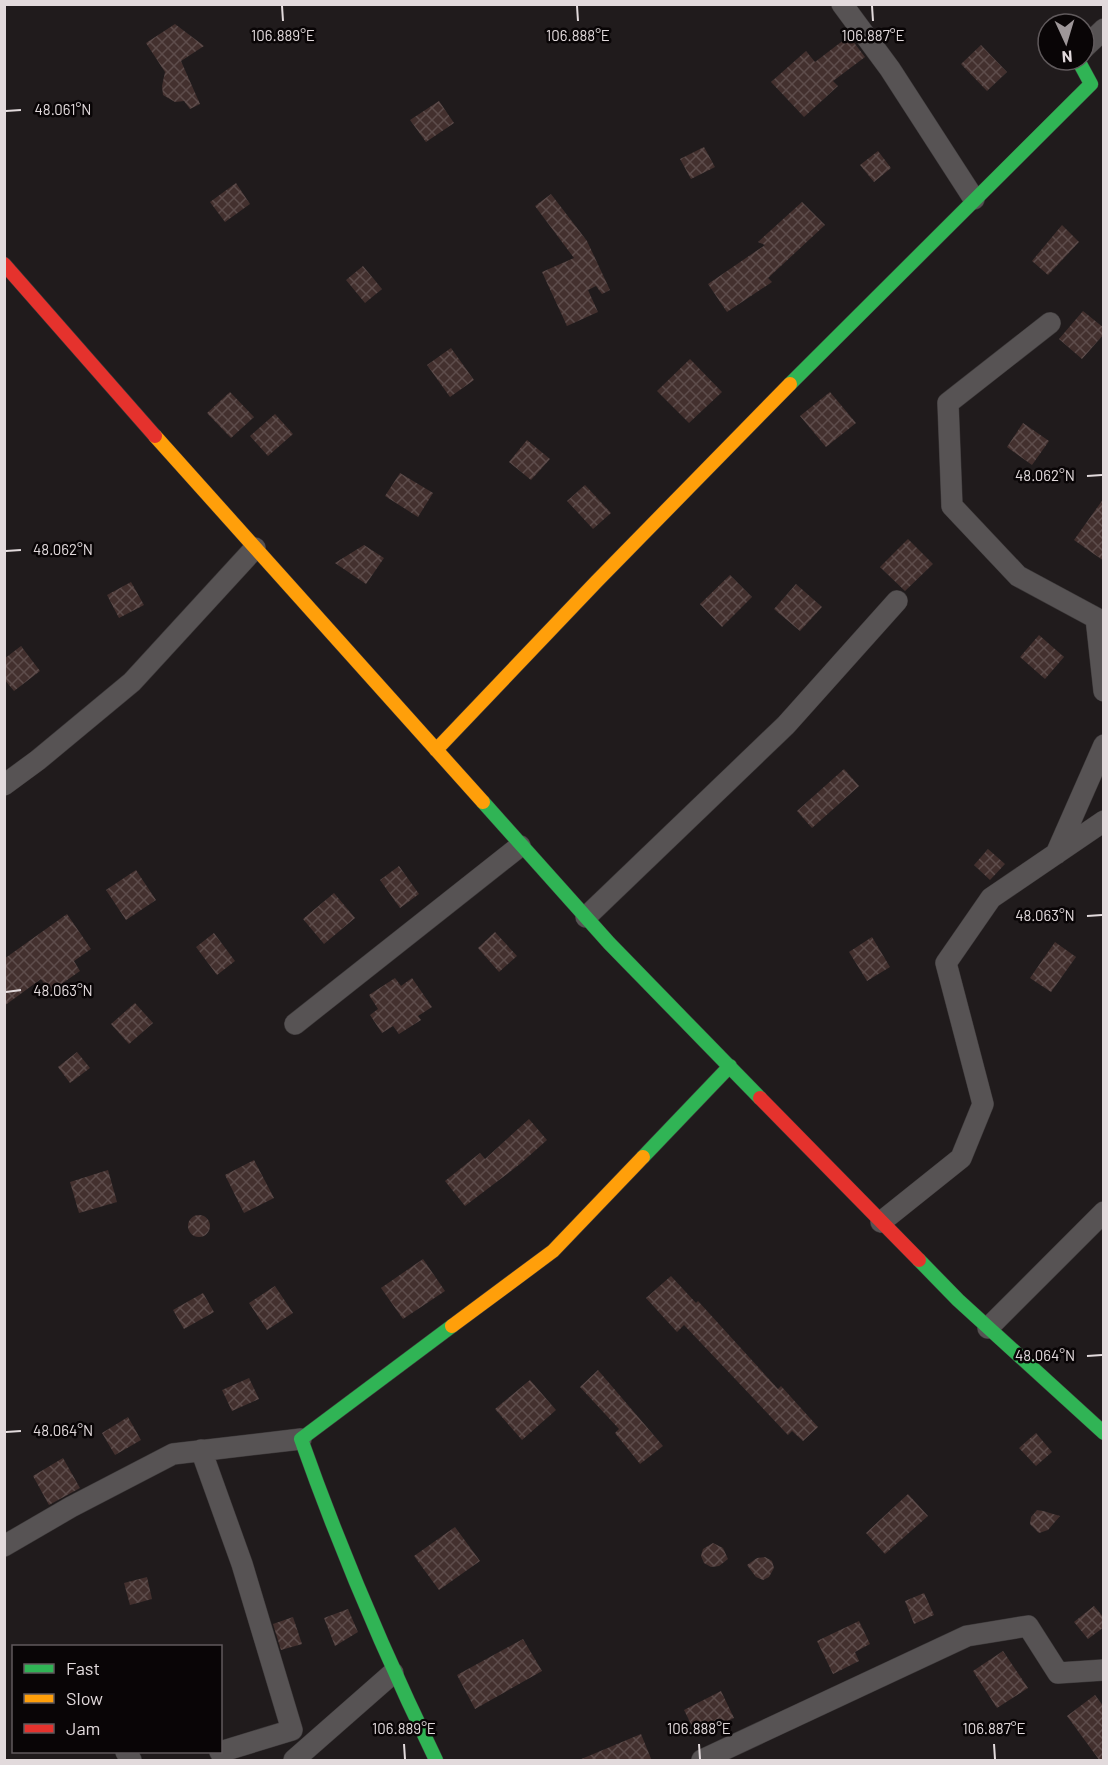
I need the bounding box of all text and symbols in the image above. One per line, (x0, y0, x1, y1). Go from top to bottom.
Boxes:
north arrow (1036, 12, 1096, 72)
text: 106.889°E (251, 26, 315, 44)
text: 106.888°E (546, 26, 610, 44)
text: 106.887°E (841, 26, 905, 44)
text: N (1061, 48, 1073, 67)
text: 48.061°N (35, 100, 91, 118)
text: 48.062°N (1015, 466, 1075, 484)
text: 48.062°N (33, 540, 93, 558)
text: 48.063°N (1015, 906, 1075, 924)
text: 48.063°N (33, 981, 93, 999)
text: 48.064°N (1015, 1346, 1075, 1364)
text: 48.064°N (33, 1421, 93, 1439)
legend (12, 1645, 222, 1753)
text: Fast (66, 1657, 100, 1679)
text: Slow (66, 1687, 103, 1709)
text: Jam (66, 1717, 100, 1739)
text: 106.889°E (372, 1719, 436, 1737)
text: 106.888°E (667, 1719, 731, 1737)
text: 106.887°E (962, 1719, 1026, 1737)

